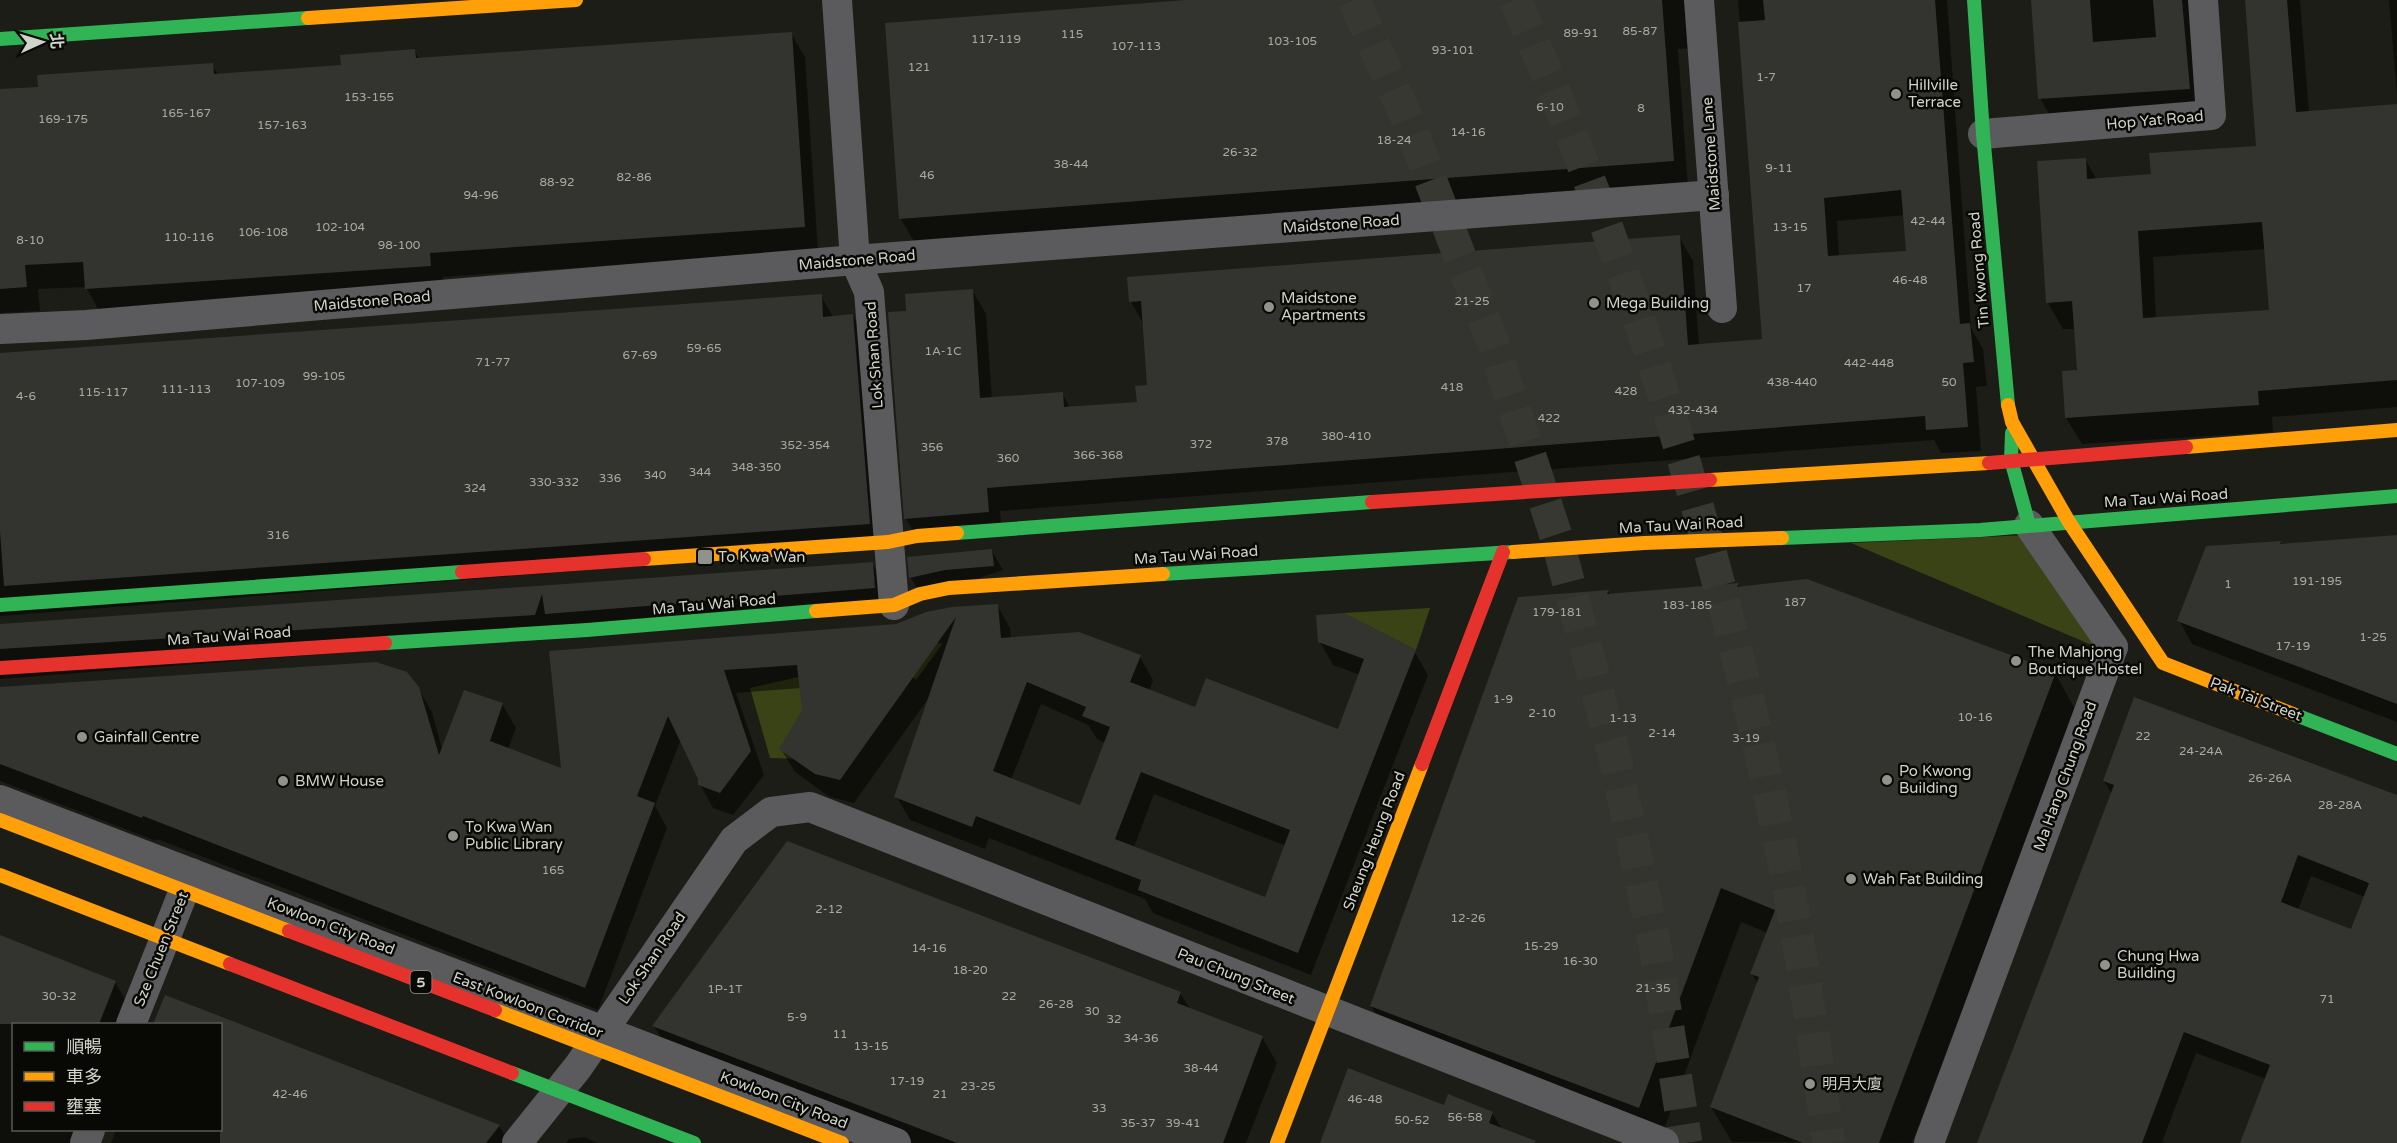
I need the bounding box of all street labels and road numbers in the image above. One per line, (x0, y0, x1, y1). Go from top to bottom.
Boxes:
street label: Maidstone Lane (1698, 96, 1724, 212)
street label: Hop Yat Road (2106, 107, 2204, 133)
street label: Maidstone Road (1282, 211, 1400, 237)
street label: Tin Kwong Road (1965, 211, 1993, 329)
street label: Maidstone Road (798, 246, 916, 274)
street label: Maidstone Road (313, 287, 431, 315)
street label: Lok Shan Road (861, 301, 887, 409)
street label: Ma Tau Wai Road (2103, 485, 2229, 511)
street label: Ma Tau Wai Road (1618, 513, 1744, 537)
street label: Ma Tau Wai Road (1133, 542, 1259, 568)
street label: Ma Tau Wai Road (651, 590, 777, 618)
street label: Ma Tau Wai Road (166, 623, 292, 649)
street label: Pak Tai Street (2207, 673, 2305, 725)
street label: Ma Hang Chung Road (2030, 699, 2100, 853)
street label: Sheung Heung Road (1339, 769, 1409, 913)
street label: Sze Chuen Street (130, 889, 192, 1009)
street label: Kowloon City Road (265, 893, 397, 959)
street label: Lok Shan Road (615, 909, 689, 1007)
street label: Pau Chung Street (1175, 944, 1298, 1008)
street label: East Kowloon Corridor (450, 968, 606, 1042)
road number: 5 (410, 971, 432, 993)
street label: Kowloon City Road (718, 1067, 850, 1133)

